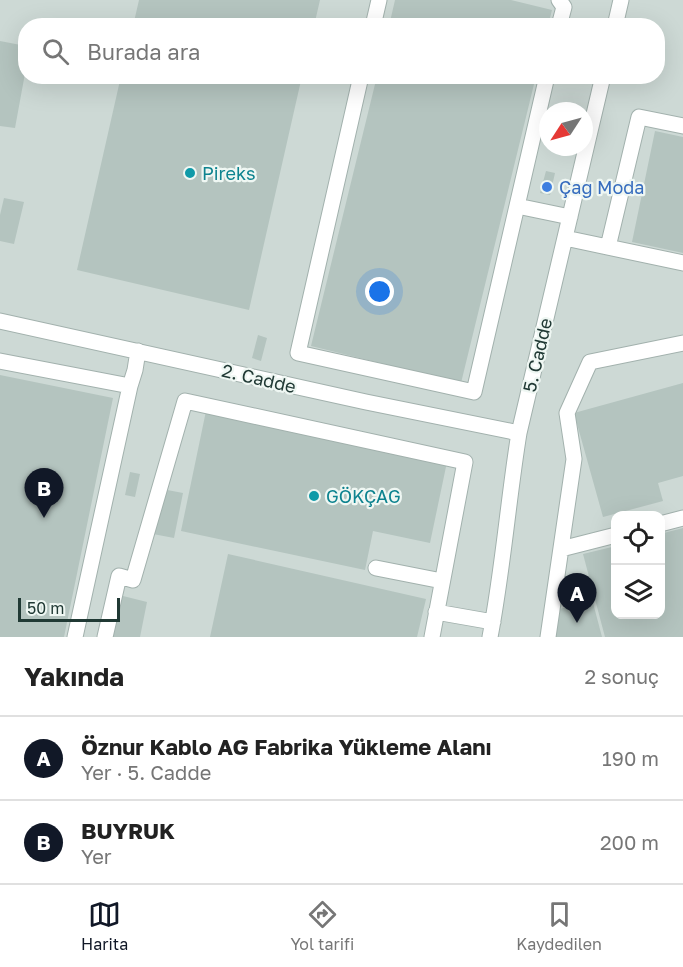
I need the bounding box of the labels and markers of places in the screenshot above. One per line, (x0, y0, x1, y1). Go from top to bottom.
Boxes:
place label: Pireks (202, 162, 256, 184)
marker: Pireks (183, 166, 197, 180)
place label: Çağ Moda (559, 176, 645, 198)
marker: Çağ Moda (540, 180, 554, 194)
pin: B (24, 468, 63, 518)
place label: GÖKÇAĞ (326, 485, 401, 507)
marker: GÖKÇAĞ (307, 489, 321, 503)
pin: A (558, 574, 596, 623)

